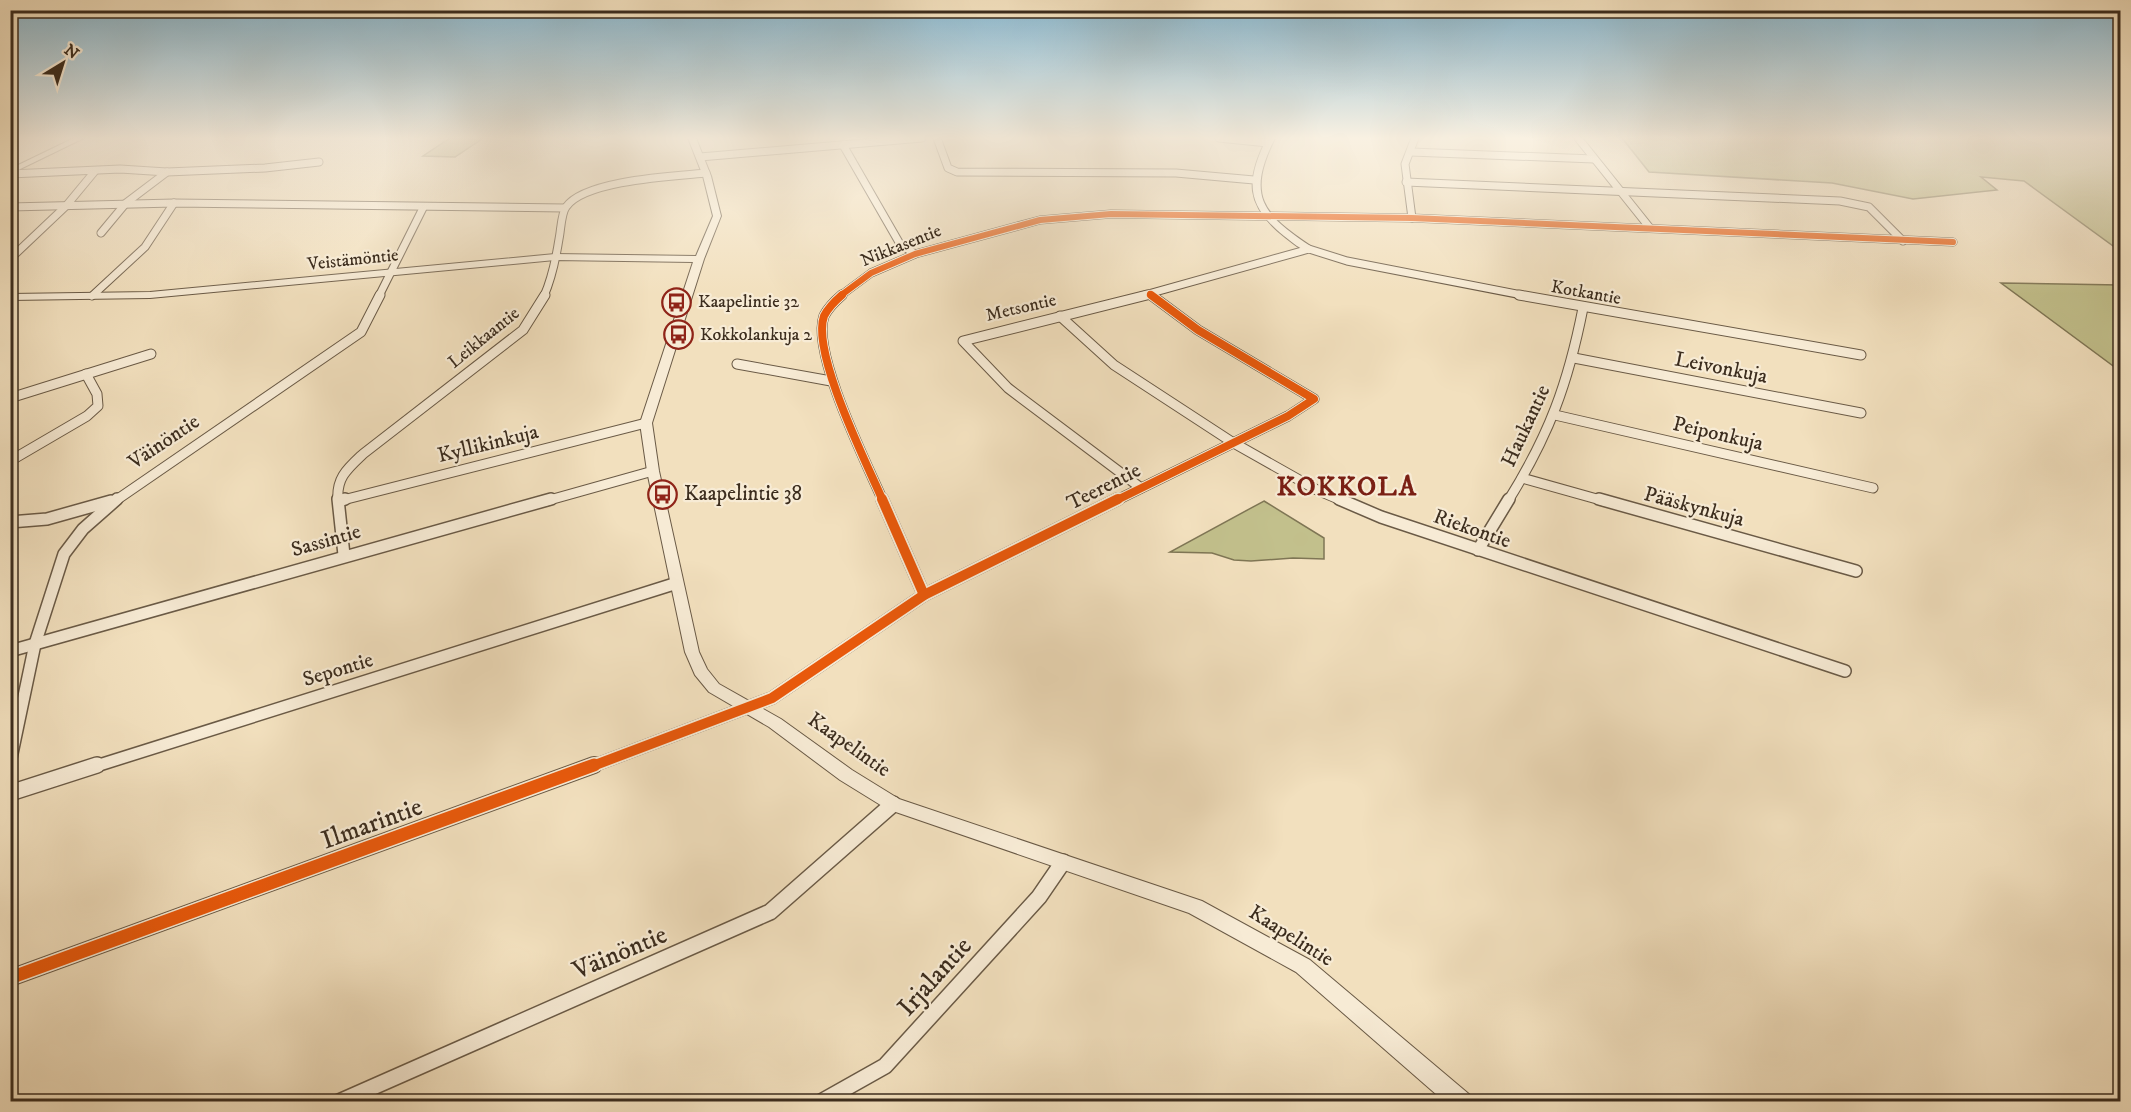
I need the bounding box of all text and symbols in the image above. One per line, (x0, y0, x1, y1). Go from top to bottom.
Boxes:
north arrow (33, 33, 93, 93)
text: N (60, 40, 83, 64)
street label: Nikkasentie (857, 220, 945, 272)
street label: Veistämöntie (305, 244, 400, 276)
street label: Kotkantie (1549, 276, 1623, 310)
bus stop icon: Kaapelintie 32 (661, 286, 693, 318)
street label: Metsontie (984, 289, 1058, 327)
place label: Kaapelintie 32 (698, 291, 799, 313)
street label: Leikkaantie (444, 303, 524, 373)
bus stop icon: Kokkolankuja 2 (663, 319, 695, 351)
place label: Kokkolankuja 2 (700, 324, 812, 346)
street label: Leivonkuja (1672, 346, 1770, 390)
street label: Haukantie (1496, 380, 1556, 471)
street label: Väinöntie (123, 409, 205, 476)
street label: Peiponkuja (1670, 411, 1766, 457)
street label: Kyllikinkuja (435, 419, 541, 469)
street label: Teerentie (1063, 457, 1146, 517)
district label: KOKKOLA (1277, 470, 1417, 504)
bus stop icon: Kaapelintie 38 (647, 478, 679, 510)
place label: Kaapelintie 38 (684, 481, 802, 507)
street label: Pääskynkuja (1641, 481, 1747, 533)
street label: Riekontie (1430, 504, 1514, 554)
street label: Sassintie (288, 519, 364, 563)
street label: Sepontie (300, 647, 377, 693)
street label: Kaapelintie (803, 707, 896, 783)
street label: Ilmarintie (317, 791, 427, 857)
street label: Kaapelintie (1244, 900, 1339, 972)
street label: Väinöntie (567, 918, 672, 988)
street label: Irjalantie (891, 930, 979, 1024)

